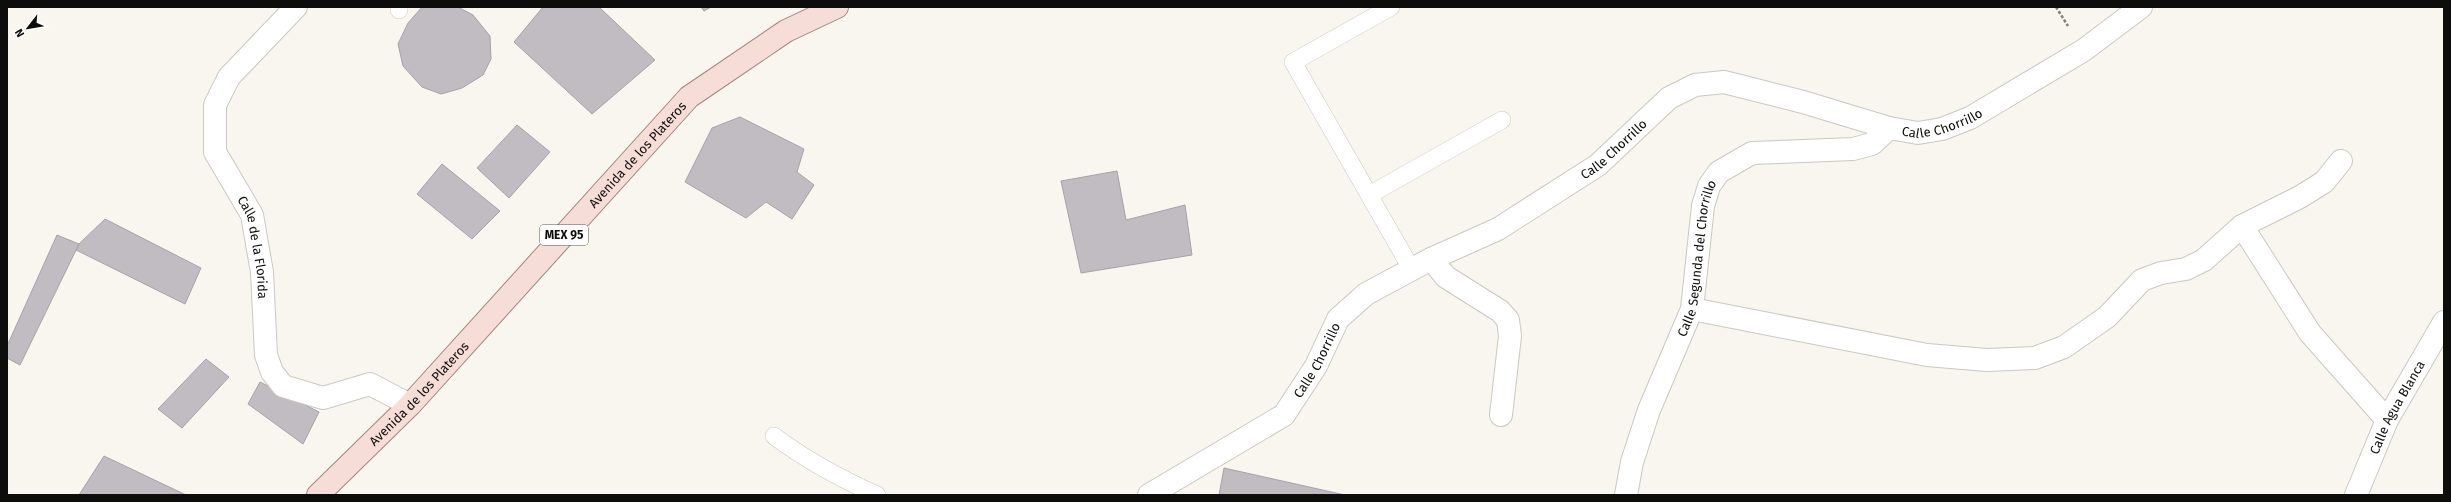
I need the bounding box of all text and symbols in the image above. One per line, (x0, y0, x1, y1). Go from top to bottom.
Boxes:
north arrow (8, 8, 48, 48)
text: N (12, 26, 27, 39)
street label: Avenida de los Plateros (585, 98, 689, 210)
street label: Calle Chorrillo (1901, 105, 1985, 141)
street label: Calle Chorrillo (1577, 116, 1650, 182)
street label: Calle Segunda del Chorrillo (1674, 176, 1719, 339)
street label: Calle de la Florida (235, 193, 271, 299)
road number: MEX 95 (540, 225, 588, 245)
street label: Calle Chorrillo (1290, 320, 1343, 400)
street label: Avenida de los Plateros (366, 338, 471, 449)
street label: Calle Agua Blanca (2366, 358, 2428, 456)

